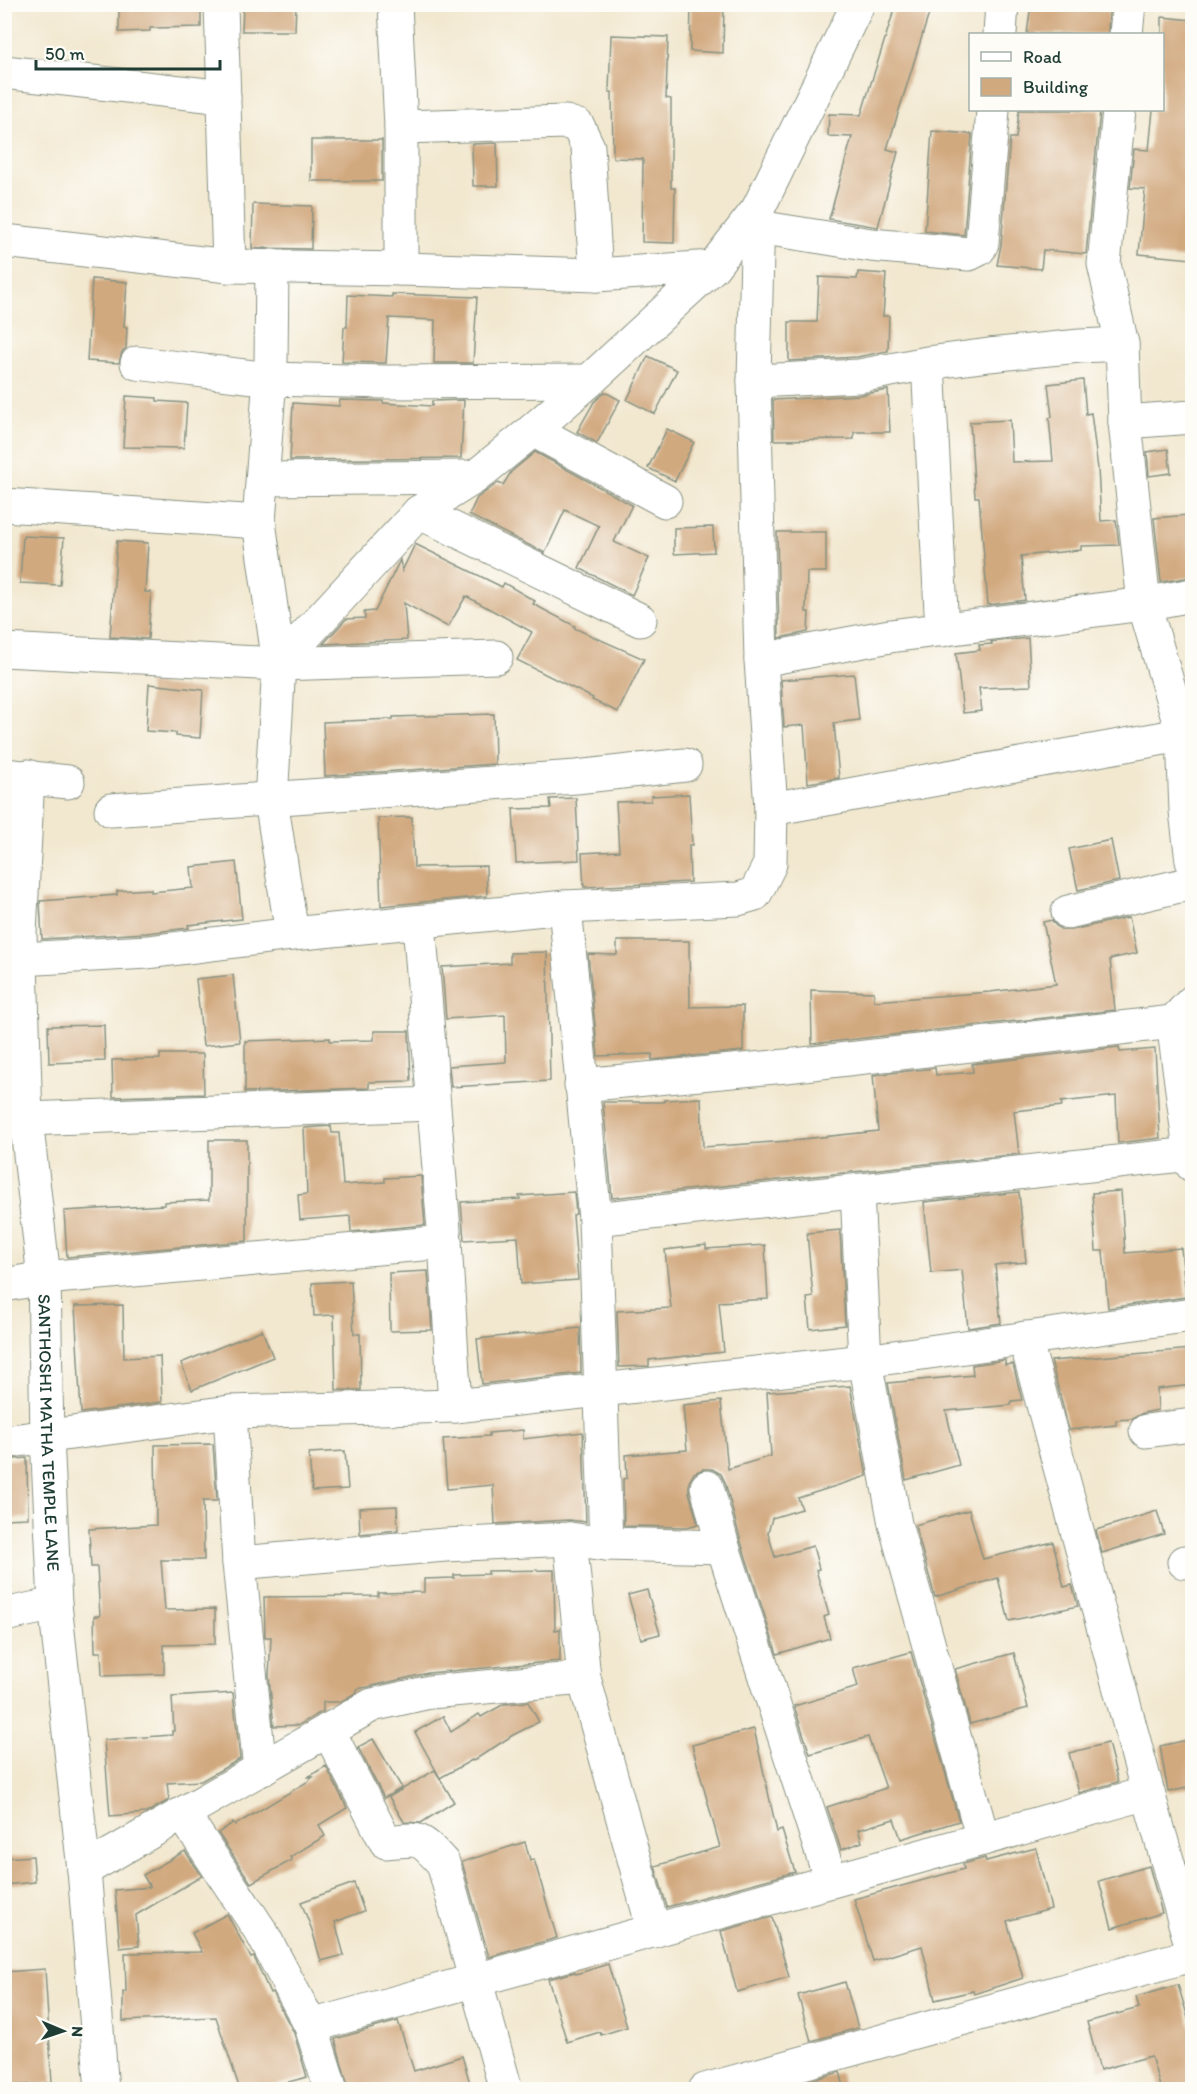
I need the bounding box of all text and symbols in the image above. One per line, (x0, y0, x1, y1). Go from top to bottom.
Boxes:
scale bar (36, 33, 220, 71)
legend (969, 33, 1164, 111)
text: 50 m (45, 43, 85, 65)
text: Road (1023, 46, 1062, 68)
text: Building (1023, 76, 1089, 98)
street label: SANTHOSHI MATHA TEMPLE LANE (33, 1294, 64, 1572)
north arrow (33, 2001, 93, 2061)
text: N (68, 2026, 87, 2037)

